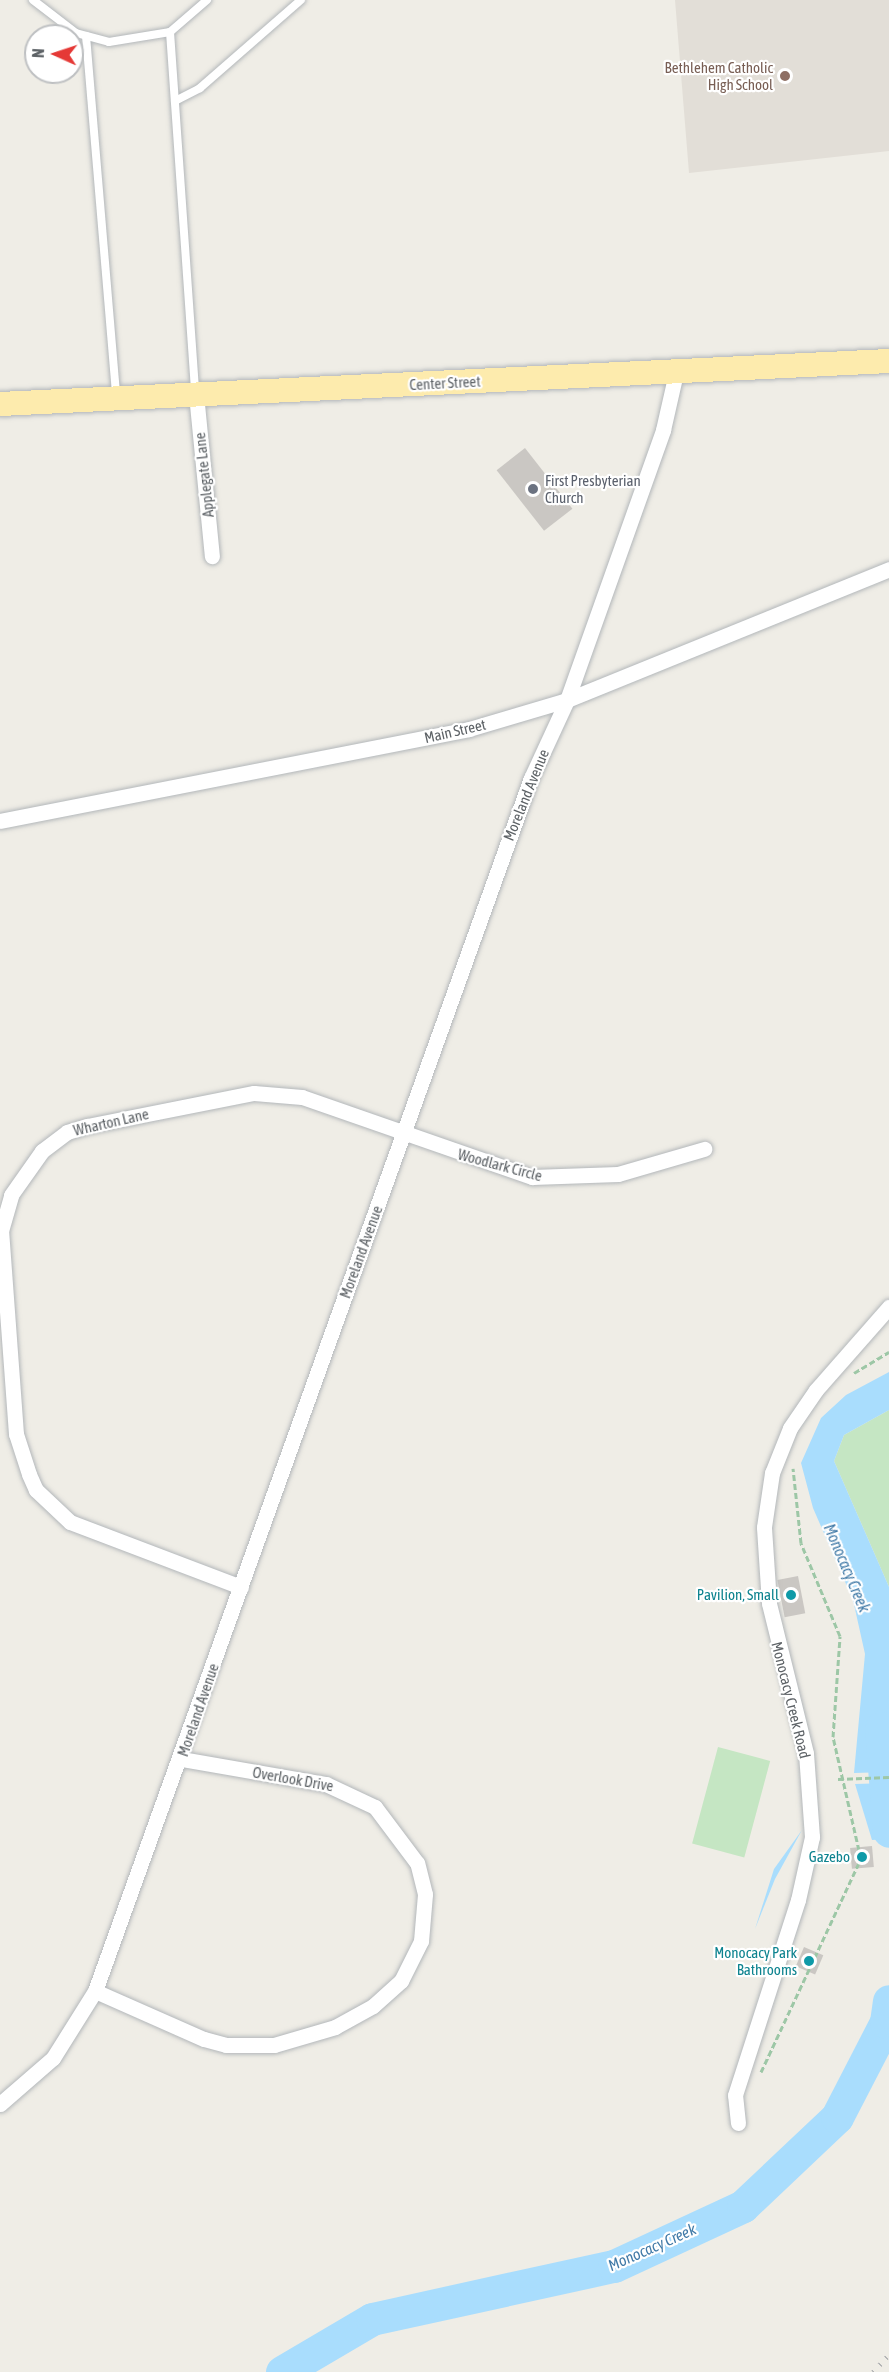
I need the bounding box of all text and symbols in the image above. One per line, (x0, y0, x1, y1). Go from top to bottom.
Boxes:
north arrow (24, 24, 84, 84)
text: N (29, 48, 47, 58)
place label: Bethlehem Catholic High School (665, 58, 773, 93)
marker: Bethlehem Catholic High School (778, 69, 792, 83)
street label: Center Street (409, 372, 481, 394)
street label: Applegate Lane (191, 432, 217, 518)
place label: First Presbyterian Church (545, 471, 641, 506)
marker: First Presbyterian Church (526, 482, 540, 496)
street label: Main Street (422, 715, 488, 747)
street label: Moreland Avenue (499, 747, 553, 843)
street label: Wharton Lane (72, 1105, 150, 1139)
street label: Woodlark Circle (456, 1145, 544, 1185)
street label: Moreland Avenue (336, 1203, 386, 1301)
water label: Monocacy Creek (820, 1521, 874, 1615)
place label: Pavilion, Small (697, 1586, 779, 1604)
marker: Pavilion, Small (784, 1588, 798, 1602)
street label: Monocacy Creek Road (768, 1640, 814, 1760)
street label: Moreland Avenue (174, 1661, 222, 1759)
street label: Overlook Drive (251, 1763, 335, 1795)
place label: Gazebo (809, 1848, 850, 1866)
marker: Gazebo (855, 1850, 869, 1864)
place label: Monocacy Park Bathrooms (714, 1943, 797, 1978)
marker: Monocacy Park Bathrooms (802, 1954, 816, 1968)
water label: Monocacy Creek (605, 2219, 699, 2275)

